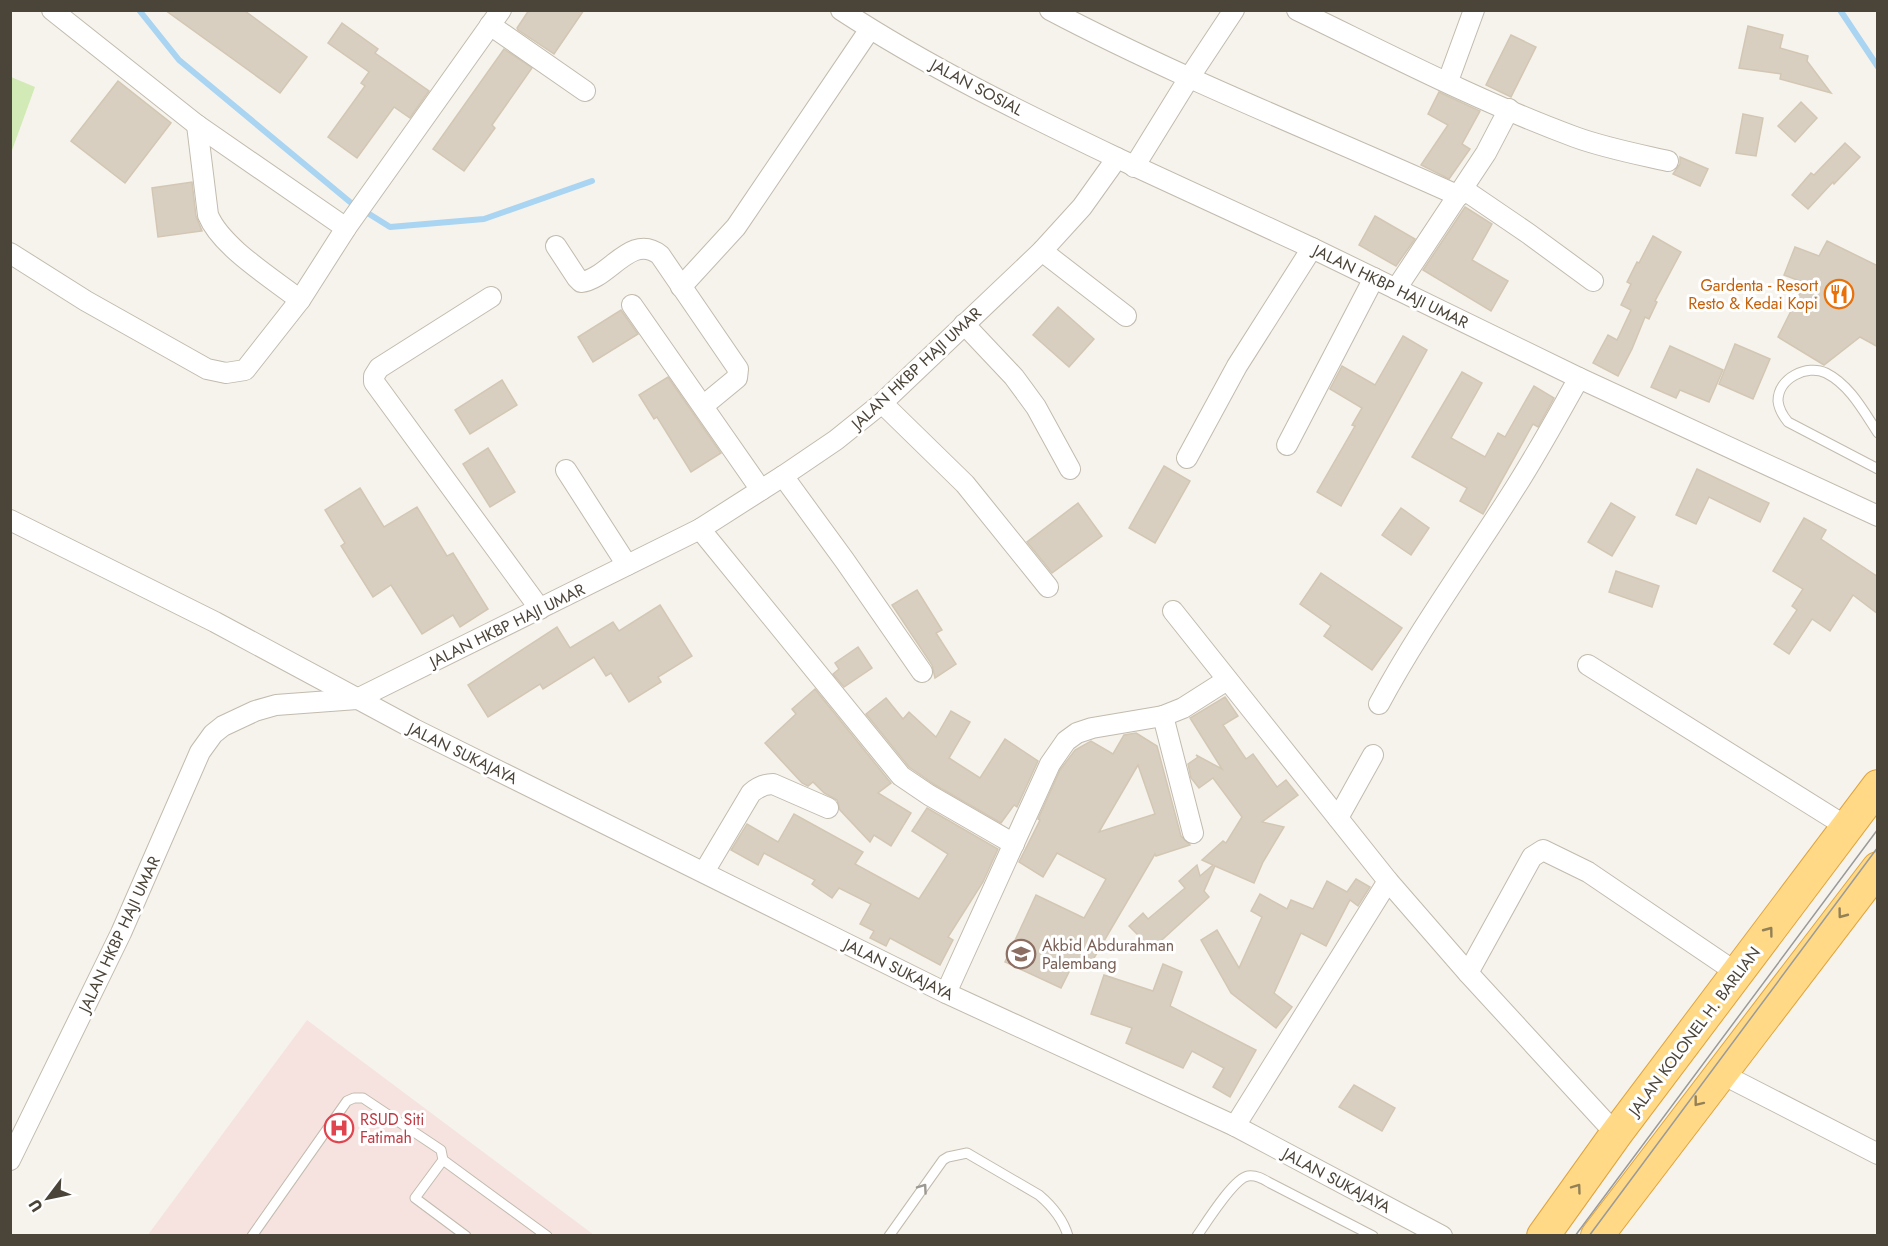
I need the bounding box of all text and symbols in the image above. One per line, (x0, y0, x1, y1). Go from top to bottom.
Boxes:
street label: JALAN SOSIAL (925, 52, 1028, 122)
street label: JALAN HKBP HAJI UMAR (1308, 238, 1472, 334)
place label: Gardenta - Resort Resto & Kedai Kopi (1688, 274, 1818, 315)
restaurant icon: Gardenta - Resort Resto & Kedai Kopi (1823, 278, 1855, 310)
street label: JALAN HKBP HAJI UMAR (845, 302, 986, 436)
street label: JALAN HKBP HAJI UMAR (424, 578, 589, 674)
street label: JALAN SUKAJAYA (402, 716, 522, 790)
street label: JALAN HKBP HAJI UMAR (72, 852, 166, 1018)
one-way arrow (1838, 908, 1849, 919)
one-way arrow (1762, 926, 1773, 937)
street label: JALAN SUKAJAYA (838, 932, 958, 1006)
place label: Akbid Abdurahman Palembang (1042, 934, 1174, 975)
school or university icon: Akbid Abdurahman Palembang (1005, 938, 1037, 970)
street label: JALAN KOLONEL H. BARLIAN (1622, 942, 1766, 1122)
one-way arrow (1694, 1096, 1705, 1107)
place label: RSUD Siti Fatimah (360, 1108, 424, 1149)
hospital icon: RSUD Siti Fatimah (323, 1112, 355, 1144)
street label: JALAN SUKAJAYA (1277, 1141, 1395, 1219)
north arrow (18, 1168, 78, 1228)
one-way arrow (916, 1183, 927, 1194)
one-way arrow (1570, 1184, 1581, 1195)
text: U (23, 1195, 48, 1217)

